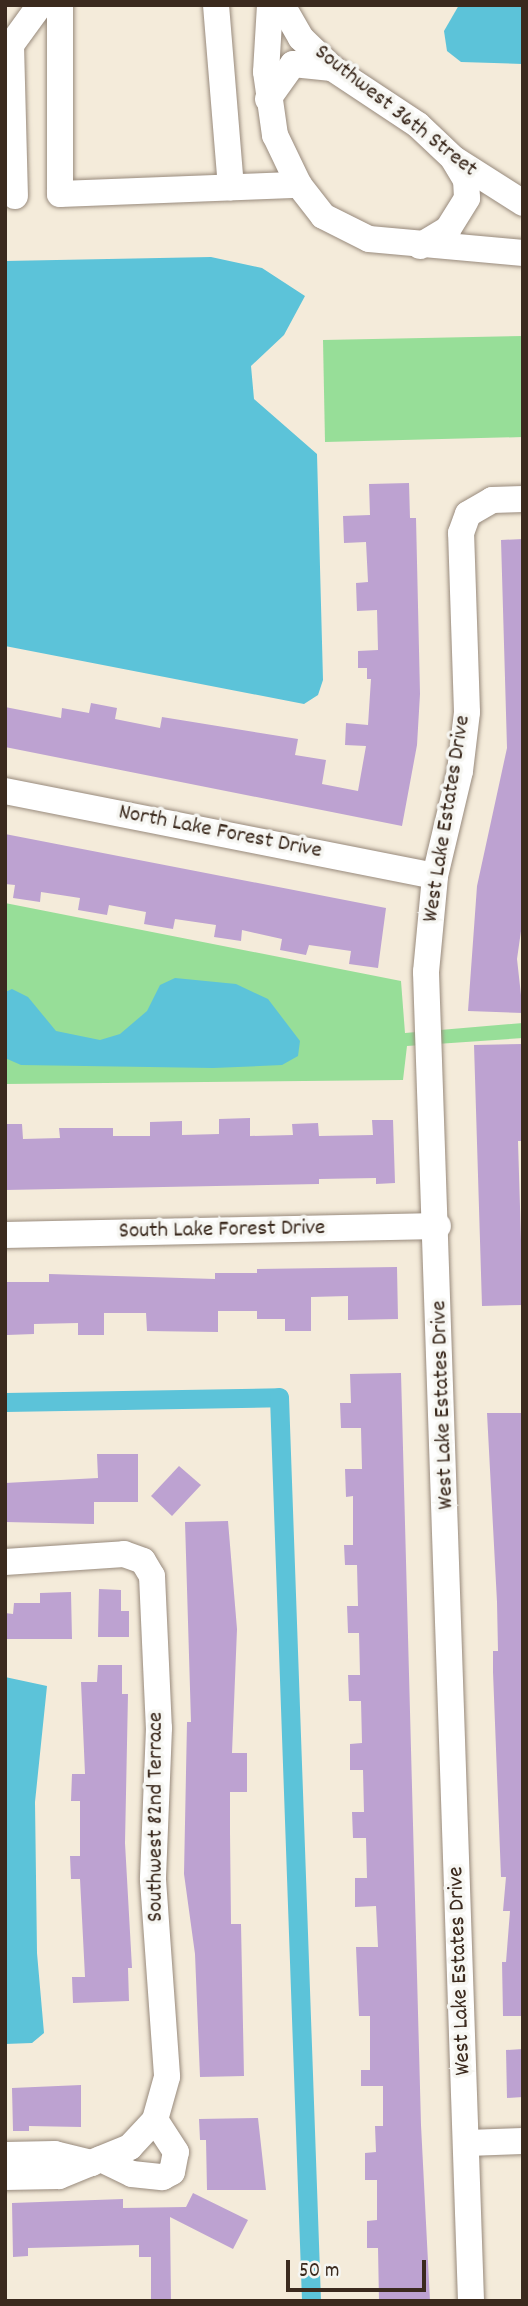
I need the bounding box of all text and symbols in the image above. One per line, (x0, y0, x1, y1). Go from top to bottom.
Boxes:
street label: Southwest 36th Street (308, 40, 482, 184)
street label: West Lake Estates Drive (418, 714, 478, 924)
street label: North Lake Forest Drive (116, 800, 324, 866)
street label: South Lake Forest Drive (119, 1215, 325, 1247)
street label: West Lake Estates Drive (427, 1300, 461, 1510)
street label: Southwest 82nd Terrace (143, 1712, 171, 1922)
street label: West Lake Estates Drive (444, 1866, 478, 2076)
scale bar (290, 2246, 430, 2290)
text: 50 m (299, 2257, 339, 2287)

